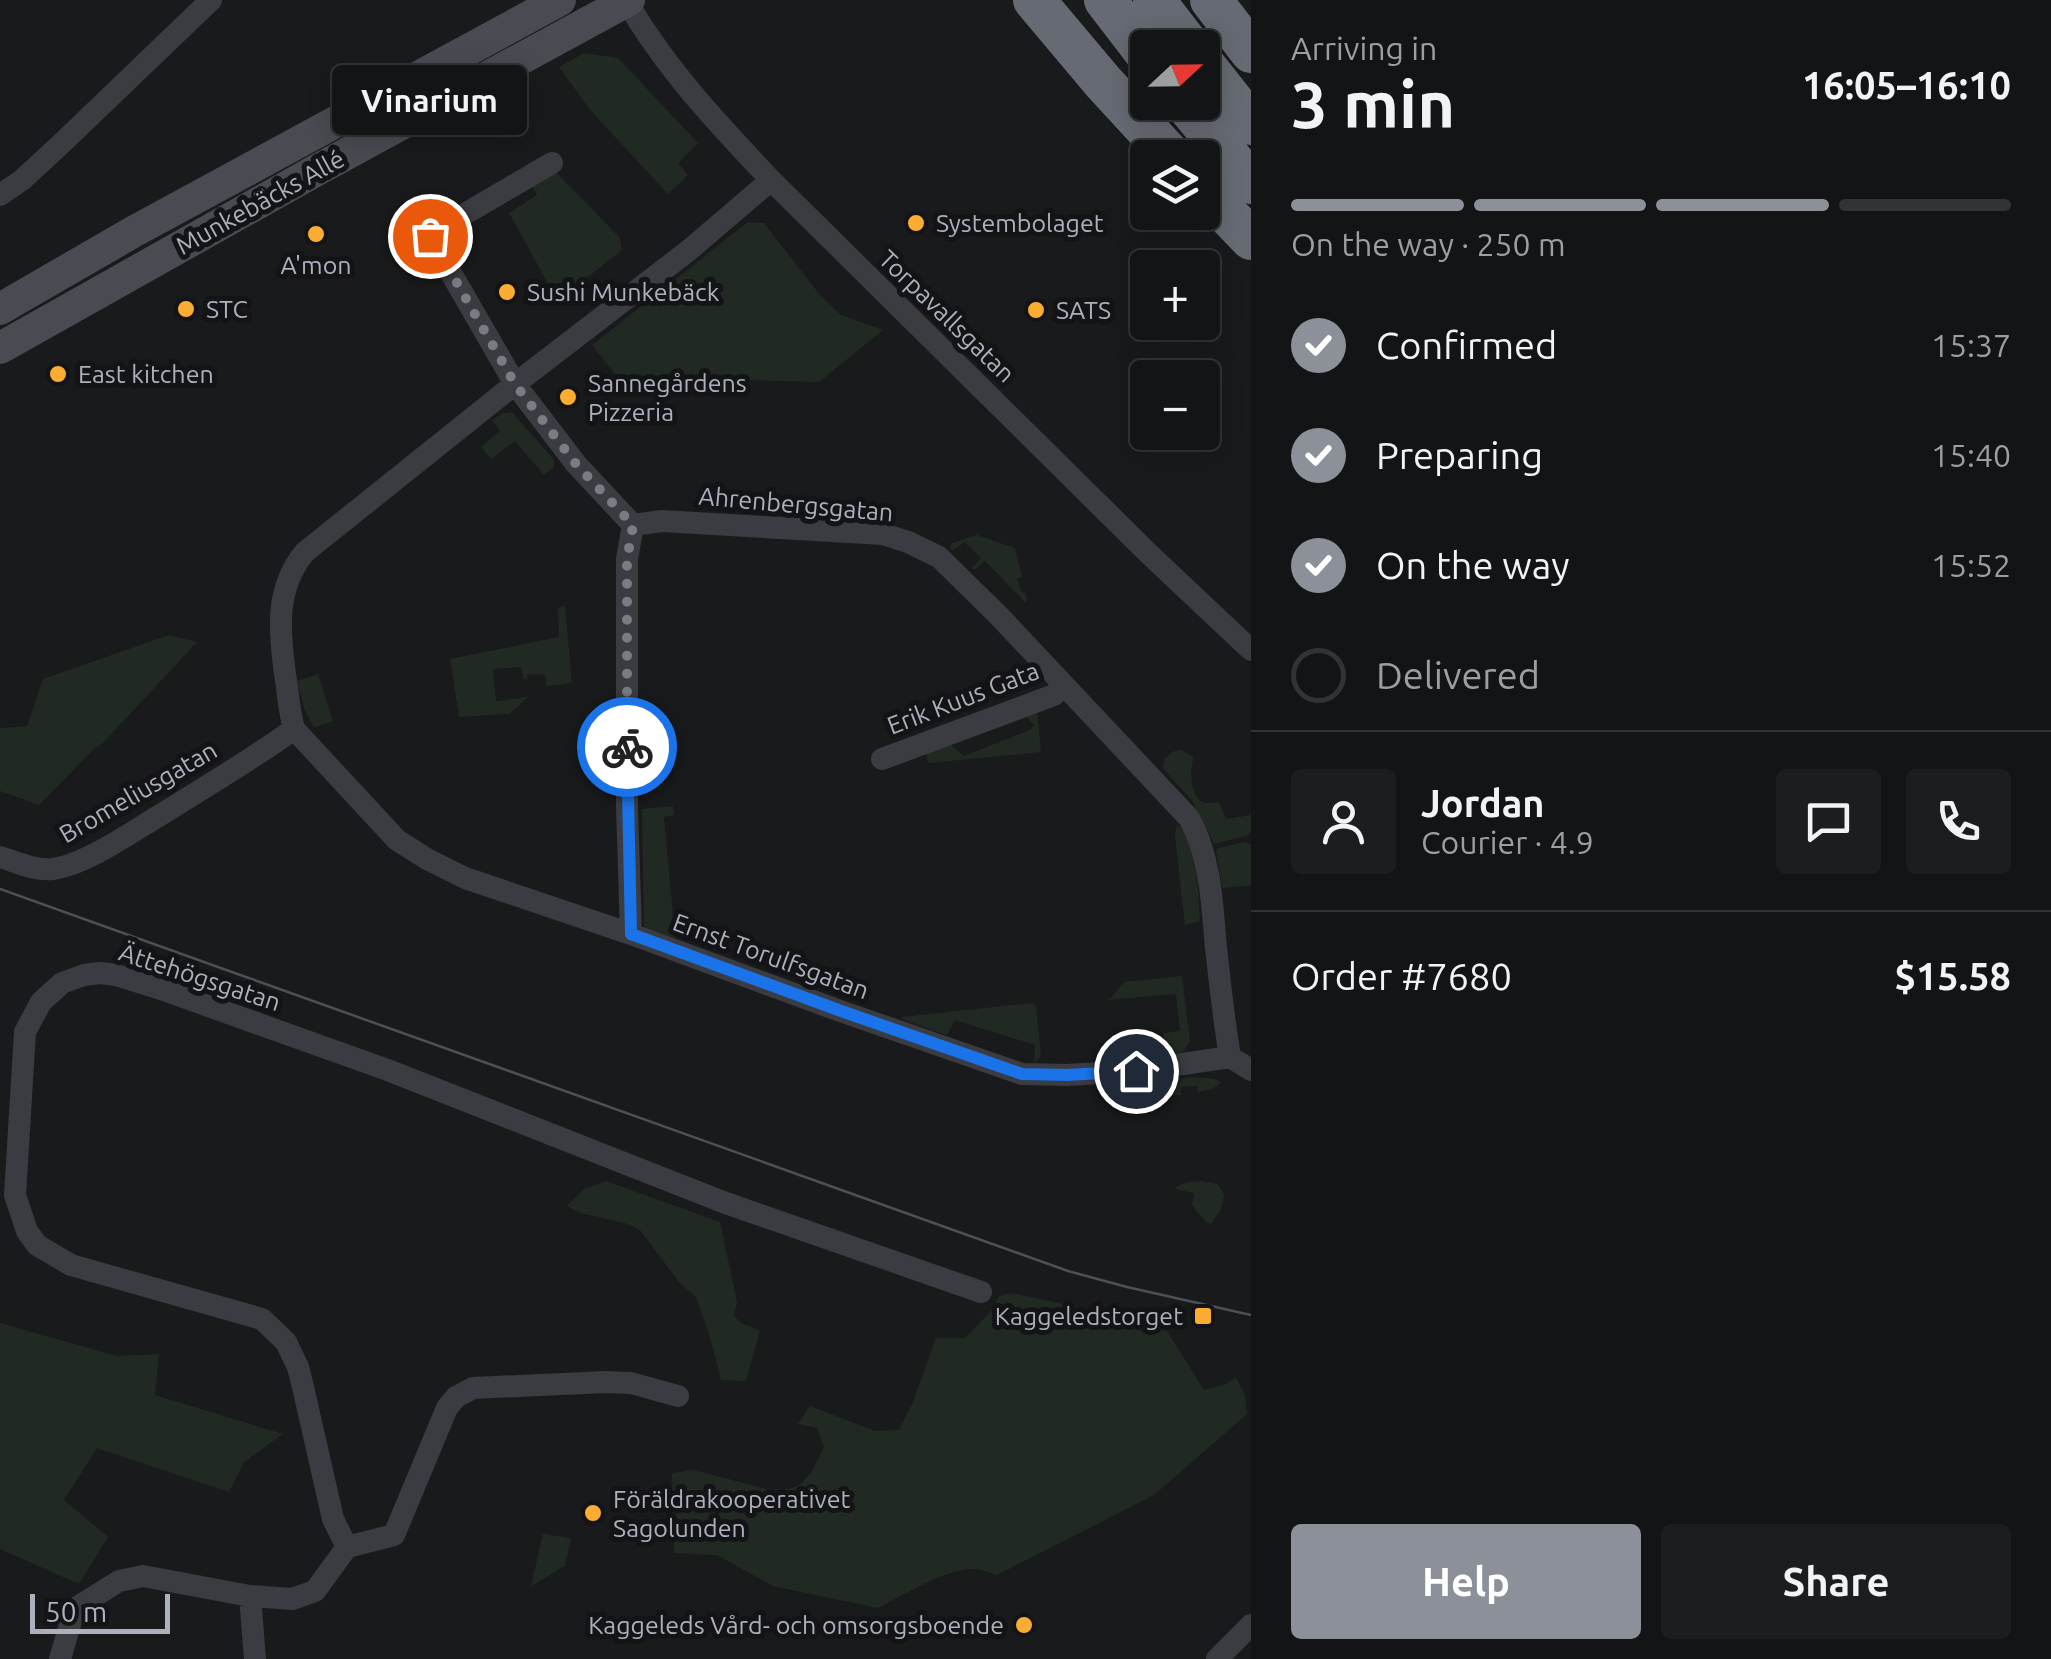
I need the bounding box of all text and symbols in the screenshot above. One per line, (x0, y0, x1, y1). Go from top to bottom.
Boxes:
north arrow (1130, 30, 1220, 120)
map controls (1130, 30, 1220, 450)
text: Arriving in (1291, 30, 1437, 66)
text: 16:05–16:10 (1802, 64, 2011, 106)
callout: Vinarium (332, 66, 528, 136)
text: 3 min (1291, 67, 1455, 140)
text: Vinarium (361, 82, 498, 118)
button: layers (1130, 140, 1220, 230)
street label: Munkebäcks Allé (171, 144, 349, 260)
pin (388, 194, 473, 279)
icon: bag (403, 209, 458, 264)
place label: Systembolaget (936, 209, 1104, 237)
marker: Systembolaget (905, 212, 927, 234)
marker: A'mon (305, 223, 327, 245)
text: On the way · 250 m (1291, 226, 1566, 262)
street label: Torpavallsgatan (873, 244, 1021, 388)
button: + (1130, 250, 1220, 340)
place label: A'mon (280, 251, 352, 279)
place label: Sushi Munkebäck (527, 278, 720, 306)
marker: Sushi Munkebäck (496, 281, 518, 303)
place label: STC (206, 295, 248, 323)
place label: SATS (1056, 296, 1111, 324)
marker: STC (175, 298, 197, 320)
marker: SATS (1025, 299, 1047, 321)
icon: check (1291, 318, 1346, 373)
text: Confirmed (1376, 324, 1557, 366)
text: 15:37 (1931, 327, 2011, 363)
place label: East kitchen (78, 360, 214, 388)
button: − (1130, 360, 1220, 450)
marker: East kitchen (47, 363, 69, 385)
place label: Sannegårdens Pizzeria (588, 369, 747, 426)
marker: Sannegårdens Pizzeria (557, 386, 579, 408)
icon: check (1291, 428, 1346, 483)
text: Preparing (1376, 434, 1543, 476)
text: 15:40 (1931, 437, 2011, 473)
street label: Ahrenbergsgatan (698, 482, 894, 526)
icon: check (1291, 538, 1346, 593)
text: On the way (1376, 544, 1569, 586)
text: 15:52 (1931, 547, 2011, 583)
text: Delivered (1376, 654, 1540, 696)
street label: Erik Kuus Gata (883, 656, 1043, 740)
courier (577, 697, 677, 797)
icon: bike (600, 720, 655, 775)
street label: Bromeliusgatan (54, 736, 222, 848)
button: person (1291, 769, 1396, 874)
button: chat (1776, 769, 1881, 874)
button: phone (1906, 769, 2011, 874)
text: Jordan (1421, 782, 1545, 824)
text: Courier · 4.9 (1421, 824, 1594, 860)
street label: Ernst Torulfsgatan (669, 908, 873, 1004)
street label: Ättehögsgatan (116, 938, 284, 1016)
text: Order #7680 (1291, 955, 1512, 997)
text: $15.58 (1894, 955, 2011, 997)
pin (1094, 1029, 1179, 1114)
icon: home (1109, 1044, 1164, 1099)
place label: Kaggeledstorget (995, 1302, 1183, 1330)
marker: Kaggeledstorget (1192, 1305, 1214, 1327)
place label: Föräldrakooperativet Sagolunden (613, 1485, 850, 1542)
marker: Föräldrakooperativet Sagolunden (582, 1502, 604, 1524)
button: Help (1291, 1524, 1641, 1639)
button: Share (1661, 1524, 2011, 1639)
scale bar (30, 1589, 170, 1634)
text: 50 m (45, 1596, 107, 1627)
place label: Kaggeleds Vård- och omsorgsboende (588, 1611, 1004, 1639)
marker: Kaggeleds Vård- och omsorgsboende (1013, 1614, 1035, 1636)

